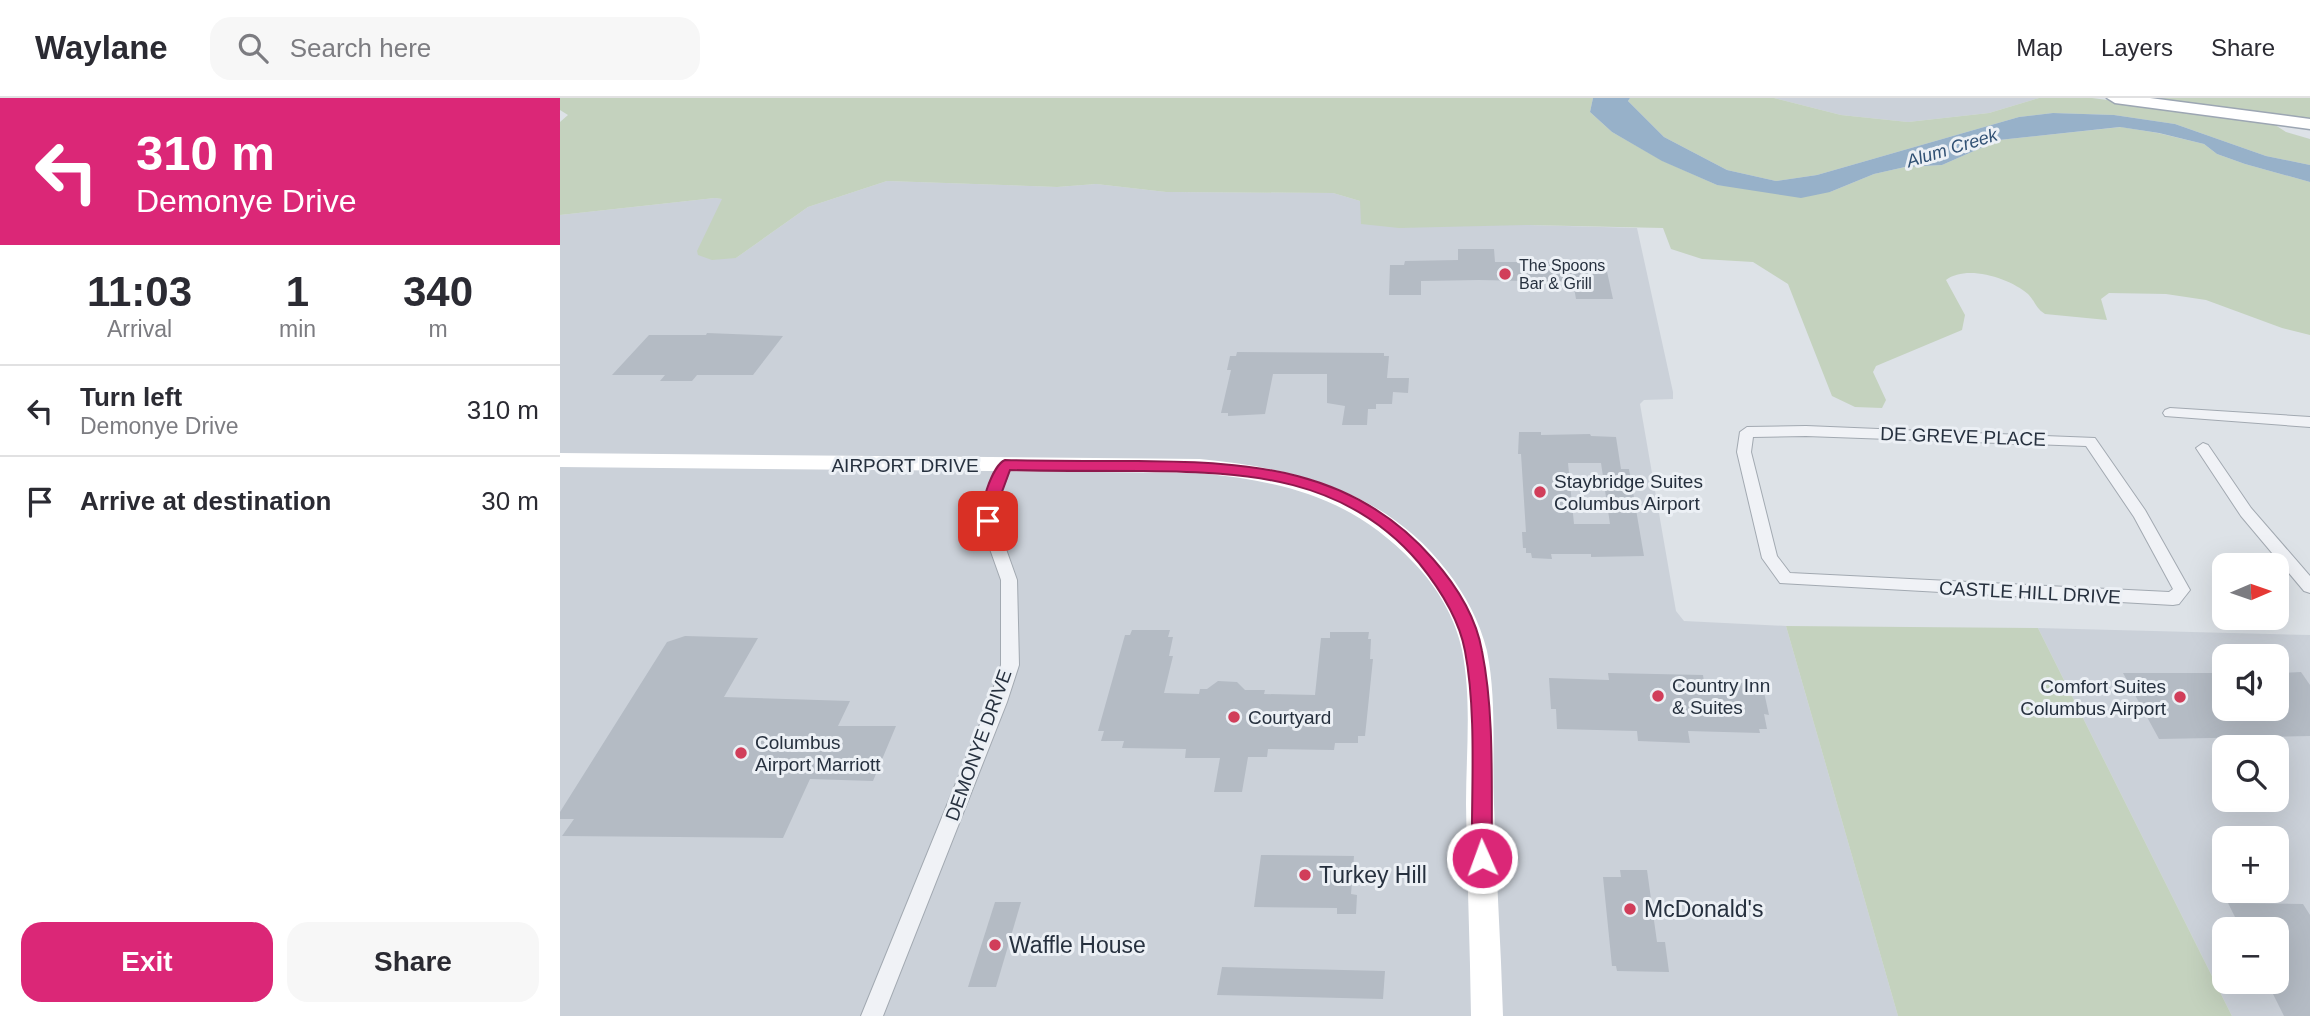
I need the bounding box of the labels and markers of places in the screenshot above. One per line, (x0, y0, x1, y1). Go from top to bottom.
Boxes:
place label: The Spoons Bar & Grill (1519, 257, 1605, 292)
marker: The Spoons Bar & Grill (1497, 266, 1513, 282)
place label: Staybridge Suites Columbus Airport (1554, 471, 1703, 514)
marker: Staybridge Suites Columbus Airport (1532, 484, 1548, 500)
pin (958, 491, 1018, 551)
place label: Country Inn & Suites (1672, 675, 1770, 718)
place label: Comfort Suites Columbus Airport (2020, 676, 2167, 719)
marker: Country Inn & Suites (1650, 688, 1666, 704)
marker: Comfort Suites Columbus Airport (2172, 689, 2188, 705)
place label: Courtyard (1248, 707, 1331, 728)
marker: Courtyard (1226, 709, 1242, 725)
place label: Columbus Airport Marriott (755, 732, 881, 775)
marker: Columbus Airport Marriott (733, 745, 749, 761)
place label: Turkey Hill (1319, 862, 1427, 888)
marker: Turkey Hill (1297, 867, 1313, 883)
place label: McDonald's (1644, 896, 1763, 922)
marker: McDonald's (1622, 901, 1638, 917)
place label: Waffle House (1009, 932, 1146, 958)
marker: Waffle House (987, 937, 1003, 953)

